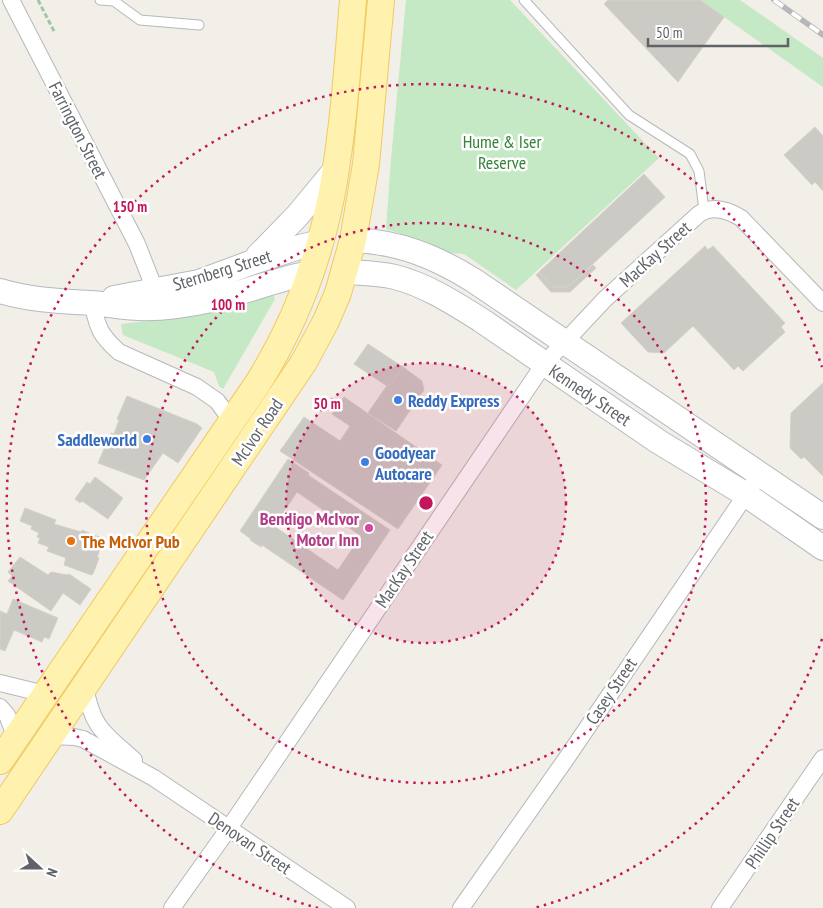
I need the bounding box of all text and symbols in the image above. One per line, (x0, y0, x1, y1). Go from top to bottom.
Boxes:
scale bar (648, 15, 788, 47)
text: 50 m (656, 23, 682, 42)
street label: Farrington Street (44, 78, 112, 182)
park label: Hume & Iser Reserve (463, 130, 541, 174)
text: 150 m (113, 197, 147, 216)
street label: MacKay Street (615, 216, 695, 292)
street label: Sternberg Street (170, 244, 274, 296)
text: 100 m (211, 295, 245, 314)
street label: Kennedy Street (545, 359, 635, 431)
place label: Reddy Express (408, 389, 500, 412)
street label: McIvor Road (226, 394, 288, 470)
text: 50 m (313, 394, 341, 413)
marker: Reddy Express (392, 394, 404, 406)
place label: Saddleworld (57, 428, 137, 451)
marker: Saddleworld (141, 433, 153, 445)
place label: Goodyear Autocare (374, 441, 436, 485)
marker: Goodyear Autocare (359, 456, 371, 468)
centre of rings (417, 494, 435, 512)
place label: Bendigo McIvor Motor Inn (260, 507, 360, 551)
marker: Bendigo McIvor Motor Inn (363, 522, 375, 534)
street label: MacKay Street (370, 526, 438, 612)
place label: The McIvor Pub (81, 530, 180, 553)
marker: The McIvor Pub (65, 535, 77, 547)
street label: Casey Street (580, 653, 642, 729)
street label: Phillip Street (740, 793, 804, 873)
street label: Denovan Street (204, 807, 296, 879)
north arrow (15, 843, 65, 893)
text: N (42, 866, 62, 879)

